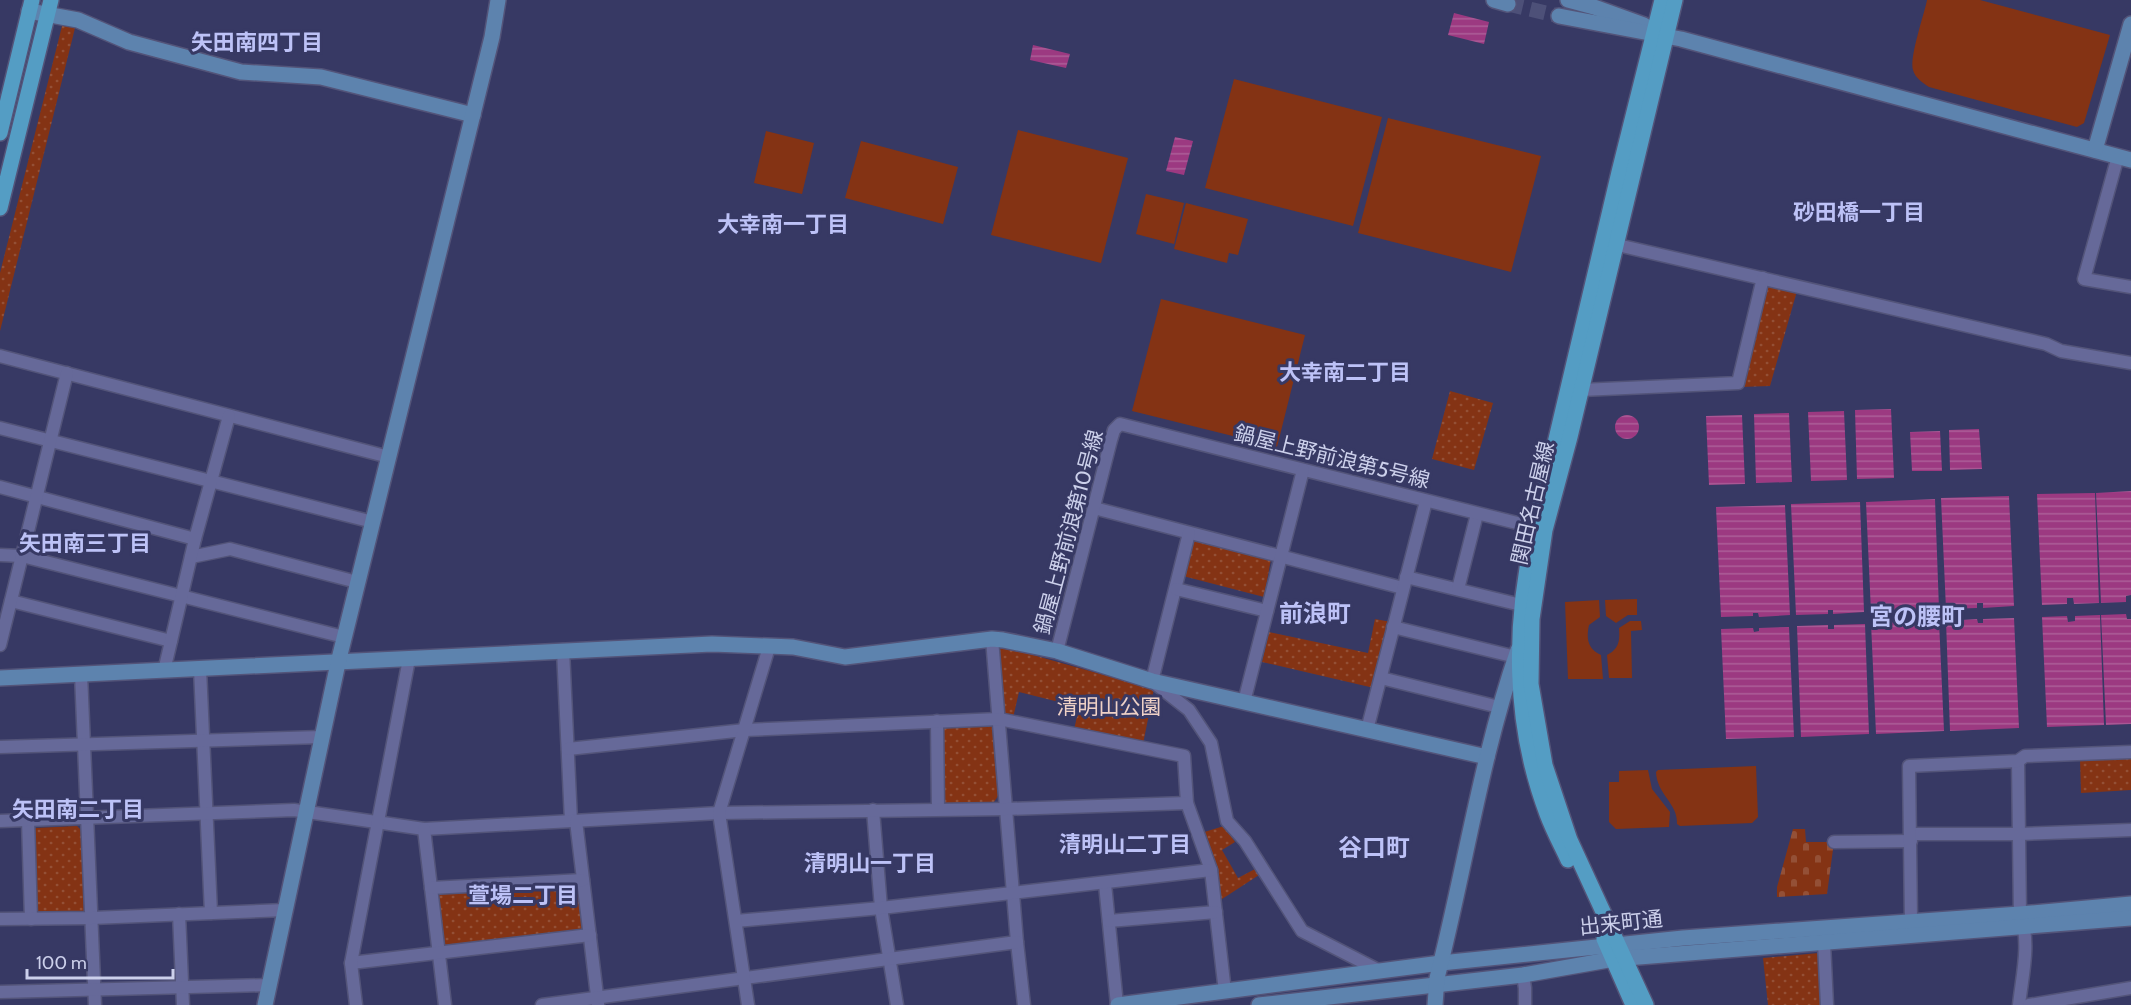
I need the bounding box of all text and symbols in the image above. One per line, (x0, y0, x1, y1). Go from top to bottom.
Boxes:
district label: 矢田南四丁目 (191, 29, 323, 56)
district label: 砂田橋一丁目 (1793, 199, 1925, 226)
district label: 大幸南一丁目 (717, 211, 849, 238)
district label: 大幸南二丁目 (1279, 359, 1411, 386)
street label: 鍋屋上野前浪第5号線 (1232, 420, 1432, 493)
street label: 鍋屋上野前浪第10号線 (1029, 427, 1108, 637)
street label: 関田名古屋線 (1506, 439, 1559, 567)
district label: 矢田南三丁目 (19, 530, 151, 557)
district label: 前浪町 (1279, 599, 1351, 628)
district label: 宮の腰町 (1869, 602, 1965, 631)
park label: 清明山公園 (1057, 694, 1162, 719)
district label: 矢田南二丁目 (12, 796, 144, 823)
district label: 清明山二丁目 (1059, 831, 1191, 858)
district label: 谷口町 (1338, 833, 1410, 862)
district label: 清明山一丁目 (804, 850, 936, 877)
district label: 萱場二丁目 (468, 882, 578, 909)
street label: 出来町通 (1578, 906, 1664, 939)
scale bar (27, 942, 172, 980)
text: 100 m (36, 952, 87, 974)

